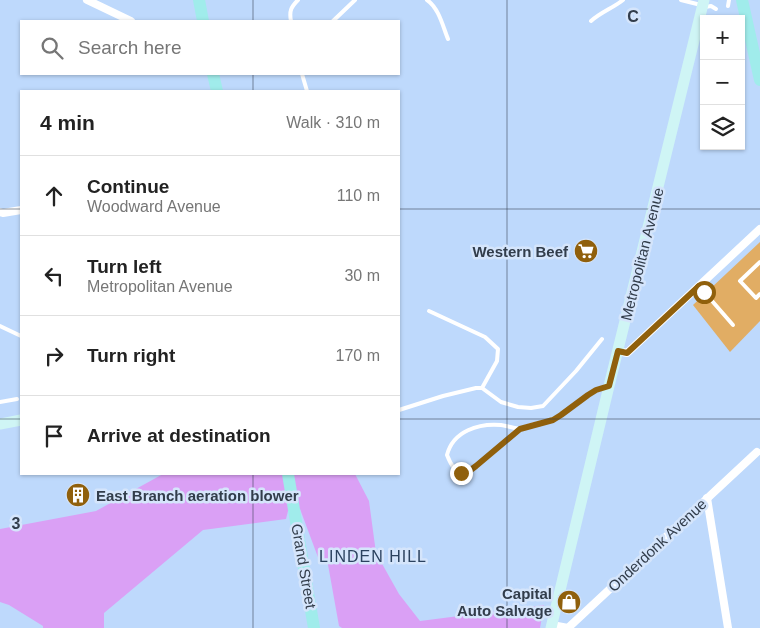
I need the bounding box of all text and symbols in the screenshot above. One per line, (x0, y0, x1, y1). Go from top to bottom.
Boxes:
text: C (627, 8, 639, 25)
map controls (700, 15, 745, 150)
button: + (700, 15, 745, 60)
search box (20, 20, 400, 75)
icon: search (38, 34, 66, 62)
text: Search here (78, 37, 182, 58)
button: − (700, 60, 745, 105)
button: layers (700, 105, 745, 150)
text: 4 min (40, 111, 95, 134)
text: Walk · 310 m (286, 114, 380, 131)
text: Continue (87, 176, 169, 197)
icon: ahead (40, 182, 68, 210)
street label: Metropolitan Avenue (617, 186, 667, 322)
text: 110 m (337, 187, 380, 204)
text: Woodward Avenue (87, 198, 221, 215)
supermarket icon: Western Beef (573, 238, 599, 264)
place label: Western Beef (472, 243, 569, 260)
text: Turn left (87, 256, 162, 277)
icon: left (40, 262, 68, 290)
text: 30 m (344, 267, 380, 284)
text: Metropolitan Avenue (87, 278, 233, 295)
route start (693, 281, 716, 304)
icon: right (40, 342, 68, 370)
text: Turn right (87, 345, 175, 366)
text: 170 m (336, 347, 380, 364)
icon: arrive (40, 422, 68, 450)
text: Arrive at destination (87, 425, 271, 446)
route end (450, 462, 473, 485)
building icon: East Branch aeration blower (65, 482, 91, 508)
place label: East Branch aeration blower (96, 487, 299, 504)
street label: Onderdonk Avenue (604, 495, 710, 595)
text: 3 (12, 515, 21, 532)
street label: Grand Street (288, 522, 320, 611)
district label: LINDEN HILL (319, 548, 427, 565)
place label: Capital Auto Salvage (457, 585, 552, 619)
shop icon: Capital Auto Salvage (556, 589, 582, 615)

